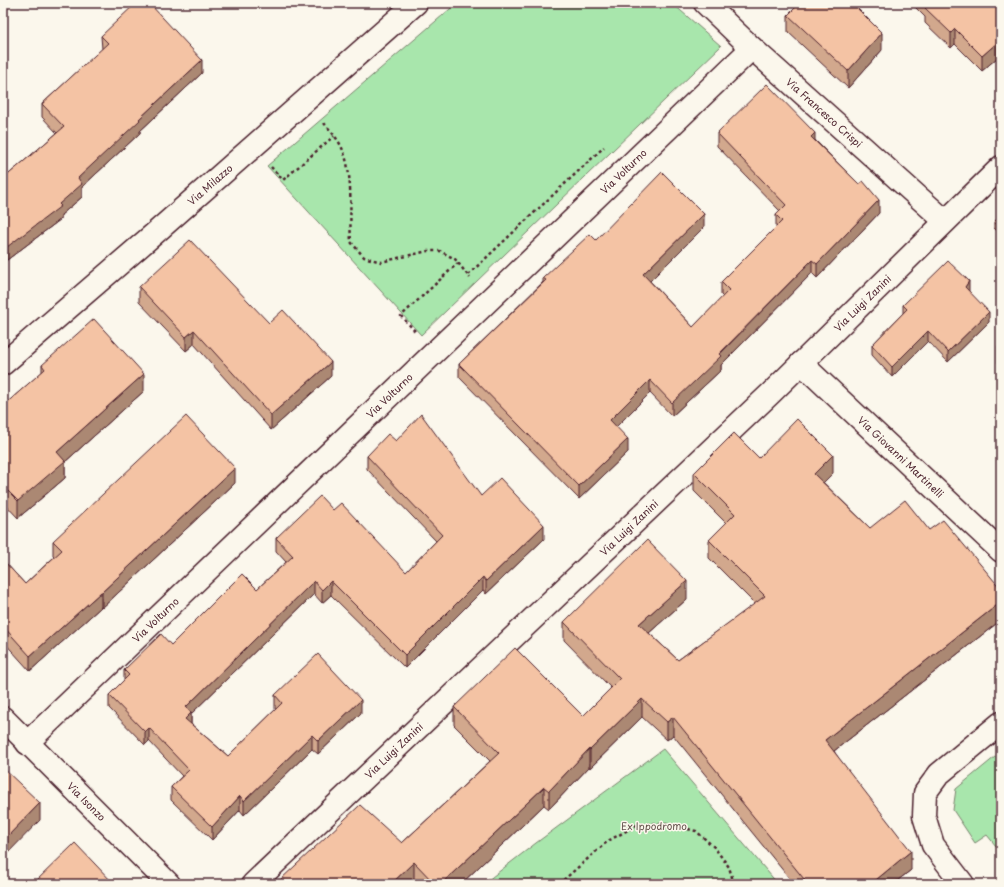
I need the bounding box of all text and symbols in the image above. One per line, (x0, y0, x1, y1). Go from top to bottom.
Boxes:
street label: Via Francesco Crispi (783, 74, 866, 151)
street label: Via Volturno (596, 145, 650, 197)
street label: Via Milazzo (184, 160, 236, 208)
street label: Via Luigi Zanini (830, 271, 894, 335)
street label: Via Volturno (362, 369, 416, 421)
street label: Via Giovanni Martinelli (855, 412, 948, 501)
street label: Via Luigi Zanini (596, 496, 661, 559)
street label: Via Volturno (129, 593, 182, 645)
street label: Via Luigi Zanini (361, 719, 426, 782)
street label: Via Isonzo (64, 778, 110, 824)
park label: Ex Ippodromo (621, 818, 687, 833)

